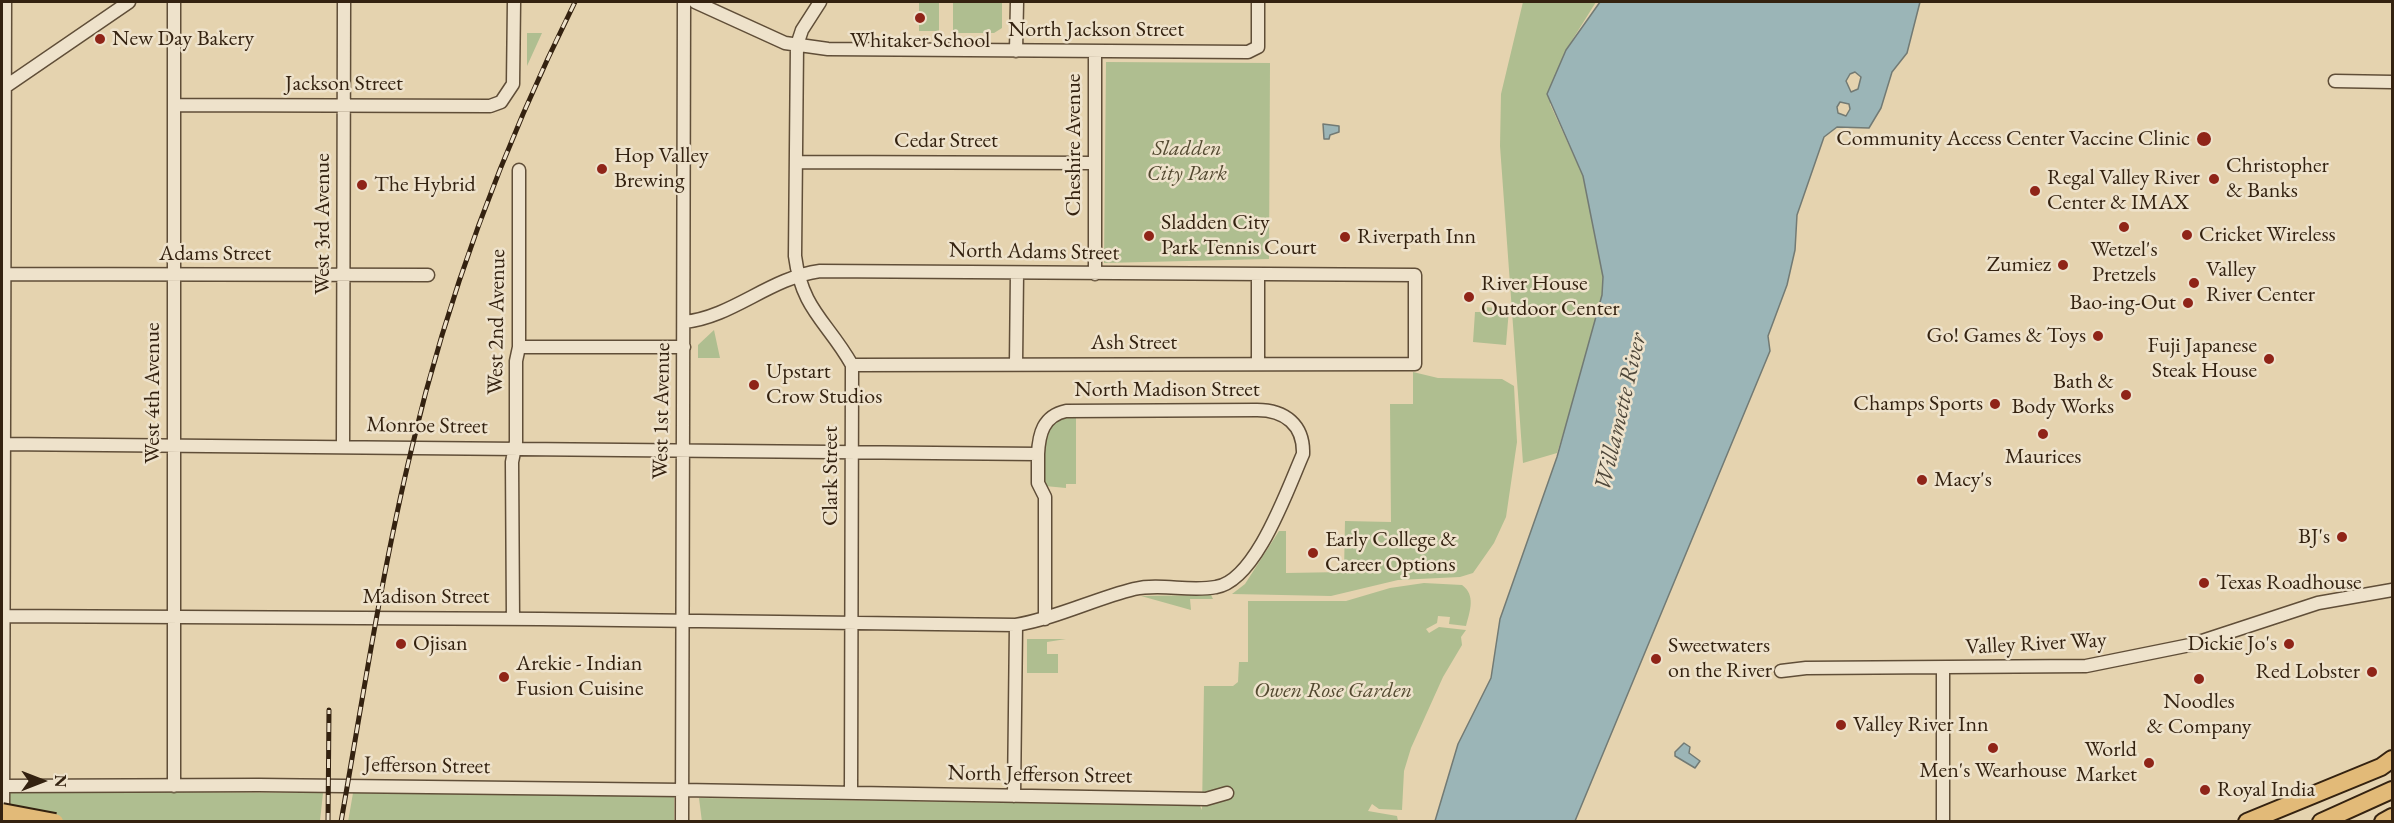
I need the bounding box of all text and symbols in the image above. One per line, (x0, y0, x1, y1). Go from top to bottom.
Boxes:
marker: Whitaker School (913, 11, 927, 25)
street label: North Jackson Street (1008, 17, 1184, 43)
place label: New Day Bakery (112, 26, 254, 52)
place label: Whitaker School (850, 28, 990, 54)
marker: New Day Bakery (93, 32, 107, 46)
street label: Jackson Street (285, 71, 403, 97)
street label: Cheshire Avenue (1061, 74, 1087, 216)
place label: Community Access Center Vaccine Clinic (1836, 126, 2190, 152)
street label: Cedar Street (894, 128, 998, 154)
marker: Community Access Center Vaccine Clinic (2195, 130, 2213, 148)
park label: Sladden City Park (1147, 136, 1227, 188)
place label: Hop Valley Brewing (614, 143, 709, 194)
street label: West 3rd Avenue (310, 153, 336, 295)
place label: Christopher & Banks (2226, 153, 2329, 204)
marker: Hop Valley Brewing (595, 162, 609, 176)
place label: Regal Valley River Center & IMAX (2047, 165, 2200, 216)
place label: The Hybrid (374, 172, 476, 198)
marker: Christopher & Banks (2207, 172, 2221, 186)
marker: The Hybrid (355, 178, 369, 192)
marker: Regal Valley River Center & IMAX (2028, 184, 2042, 198)
place label: Sladden City Park Tennis Court (1161, 210, 1316, 262)
marker: Wetzel's Pretzels (2117, 220, 2131, 234)
place label: Cricket Wireless (2199, 222, 2336, 248)
place label: Riverpath Inn (1357, 224, 1476, 250)
marker: Cricket Wireless (2180, 228, 2194, 242)
marker: Sladden City Park Tennis Court (1142, 229, 1156, 243)
marker: Riverpath Inn (1338, 230, 1352, 244)
street label: North Adams Street (949, 237, 1119, 267)
place label: Wetzel's Pretzels (2090, 237, 2158, 288)
street label: Adams Street (159, 241, 271, 267)
street label: West 2nd Avenue (483, 249, 511, 395)
place label: Zumiez (1987, 252, 2051, 278)
place label: Valley River Center (2206, 257, 2315, 308)
marker: Zumiez (2056, 258, 2070, 272)
place label: River House Outdoor Center (1481, 271, 1620, 322)
marker: Valley River Center (2187, 276, 2201, 290)
marker: River House Outdoor Center (1462, 290, 1476, 304)
place label: Bao-ing-Out (2069, 290, 2176, 316)
marker: Bao-ing-Out (2181, 296, 2195, 310)
street label: West 4th Avenue (140, 322, 166, 464)
place label: Go! Games & Toys (1927, 323, 2086, 349)
marker: Go! Games & Toys (2091, 329, 2105, 343)
street label: Ash Street (1091, 330, 1177, 356)
water label: Willamette River (1589, 330, 1653, 494)
place label: Fuji Japanese Steak House (2147, 333, 2257, 384)
street label: West 1st Avenue (648, 342, 676, 480)
marker: Fuji Japanese Steak House (2262, 352, 2276, 366)
place label: Upstart Crow Studios (766, 359, 882, 410)
place label: Bath & Body Works (2011, 369, 2114, 420)
street label: North Madison Street (1074, 377, 1260, 403)
marker: Upstart Crow Studios (747, 378, 761, 392)
marker: Bath & Body Works (2119, 388, 2133, 402)
place label: Champs Sports (1853, 391, 1983, 417)
marker: Champs Sports (1988, 397, 2002, 411)
street label: Monroe Street (366, 412, 488, 440)
street label: Clark Street (818, 426, 844, 526)
marker: Maurices (2036, 427, 2050, 441)
place label: Maurices (2005, 444, 2081, 470)
place label: Macy's (1934, 467, 1992, 493)
marker: Macy's (1915, 473, 1929, 487)
place label: BJ's (2298, 524, 2330, 550)
place label: Early College & Career Options (1325, 527, 1457, 578)
marker: BJ's (2335, 530, 2349, 544)
marker: Early College & Career Options (1306, 546, 1320, 560)
place label: Texas Roadhouse (2216, 570, 2362, 596)
marker: Texas Roadhouse (2197, 576, 2211, 590)
street label: Madison Street (362, 584, 490, 610)
street label: Valley River Way (1965, 627, 2107, 661)
place label: Ojisan (413, 631, 468, 657)
place label: Dickie Jo's (2188, 631, 2277, 657)
place label: Sweetwaters on the River (1668, 633, 1772, 684)
marker: Ojisan (394, 637, 408, 651)
marker: Dickie Jo's (2282, 637, 2296, 651)
place label: Arekie - Indian Fusion Cuisine (516, 651, 644, 702)
marker: Sweetwaters on the River (1649, 652, 1663, 666)
place label: Red Lobster (2255, 659, 2360, 685)
marker: Red Lobster (2365, 665, 2379, 679)
marker: Arekie - Indian Fusion Cuisine (497, 670, 511, 684)
marker: Noodles & Company (2192, 672, 2206, 686)
park label: Owen Rose Garden (1254, 678, 1412, 704)
place label: Noodles & Company (2147, 689, 2251, 740)
place label: Valley River Inn (1853, 712, 1989, 738)
marker: Valley River Inn (1834, 718, 1848, 732)
place label: World Market (2076, 737, 2137, 788)
marker: Men's Wearhouse (1986, 741, 2000, 755)
north arrow (12, 751, 72, 811)
street label: Jefferson Street (364, 752, 490, 780)
marker: World Market (2142, 756, 2156, 770)
place label: Men's Wearhouse (1919, 758, 2067, 784)
street label: North Jefferson Street (947, 760, 1133, 790)
text: N (50, 775, 71, 787)
place label: Royal India (2217, 777, 2315, 803)
marker: Royal India (2198, 783, 2212, 797)

